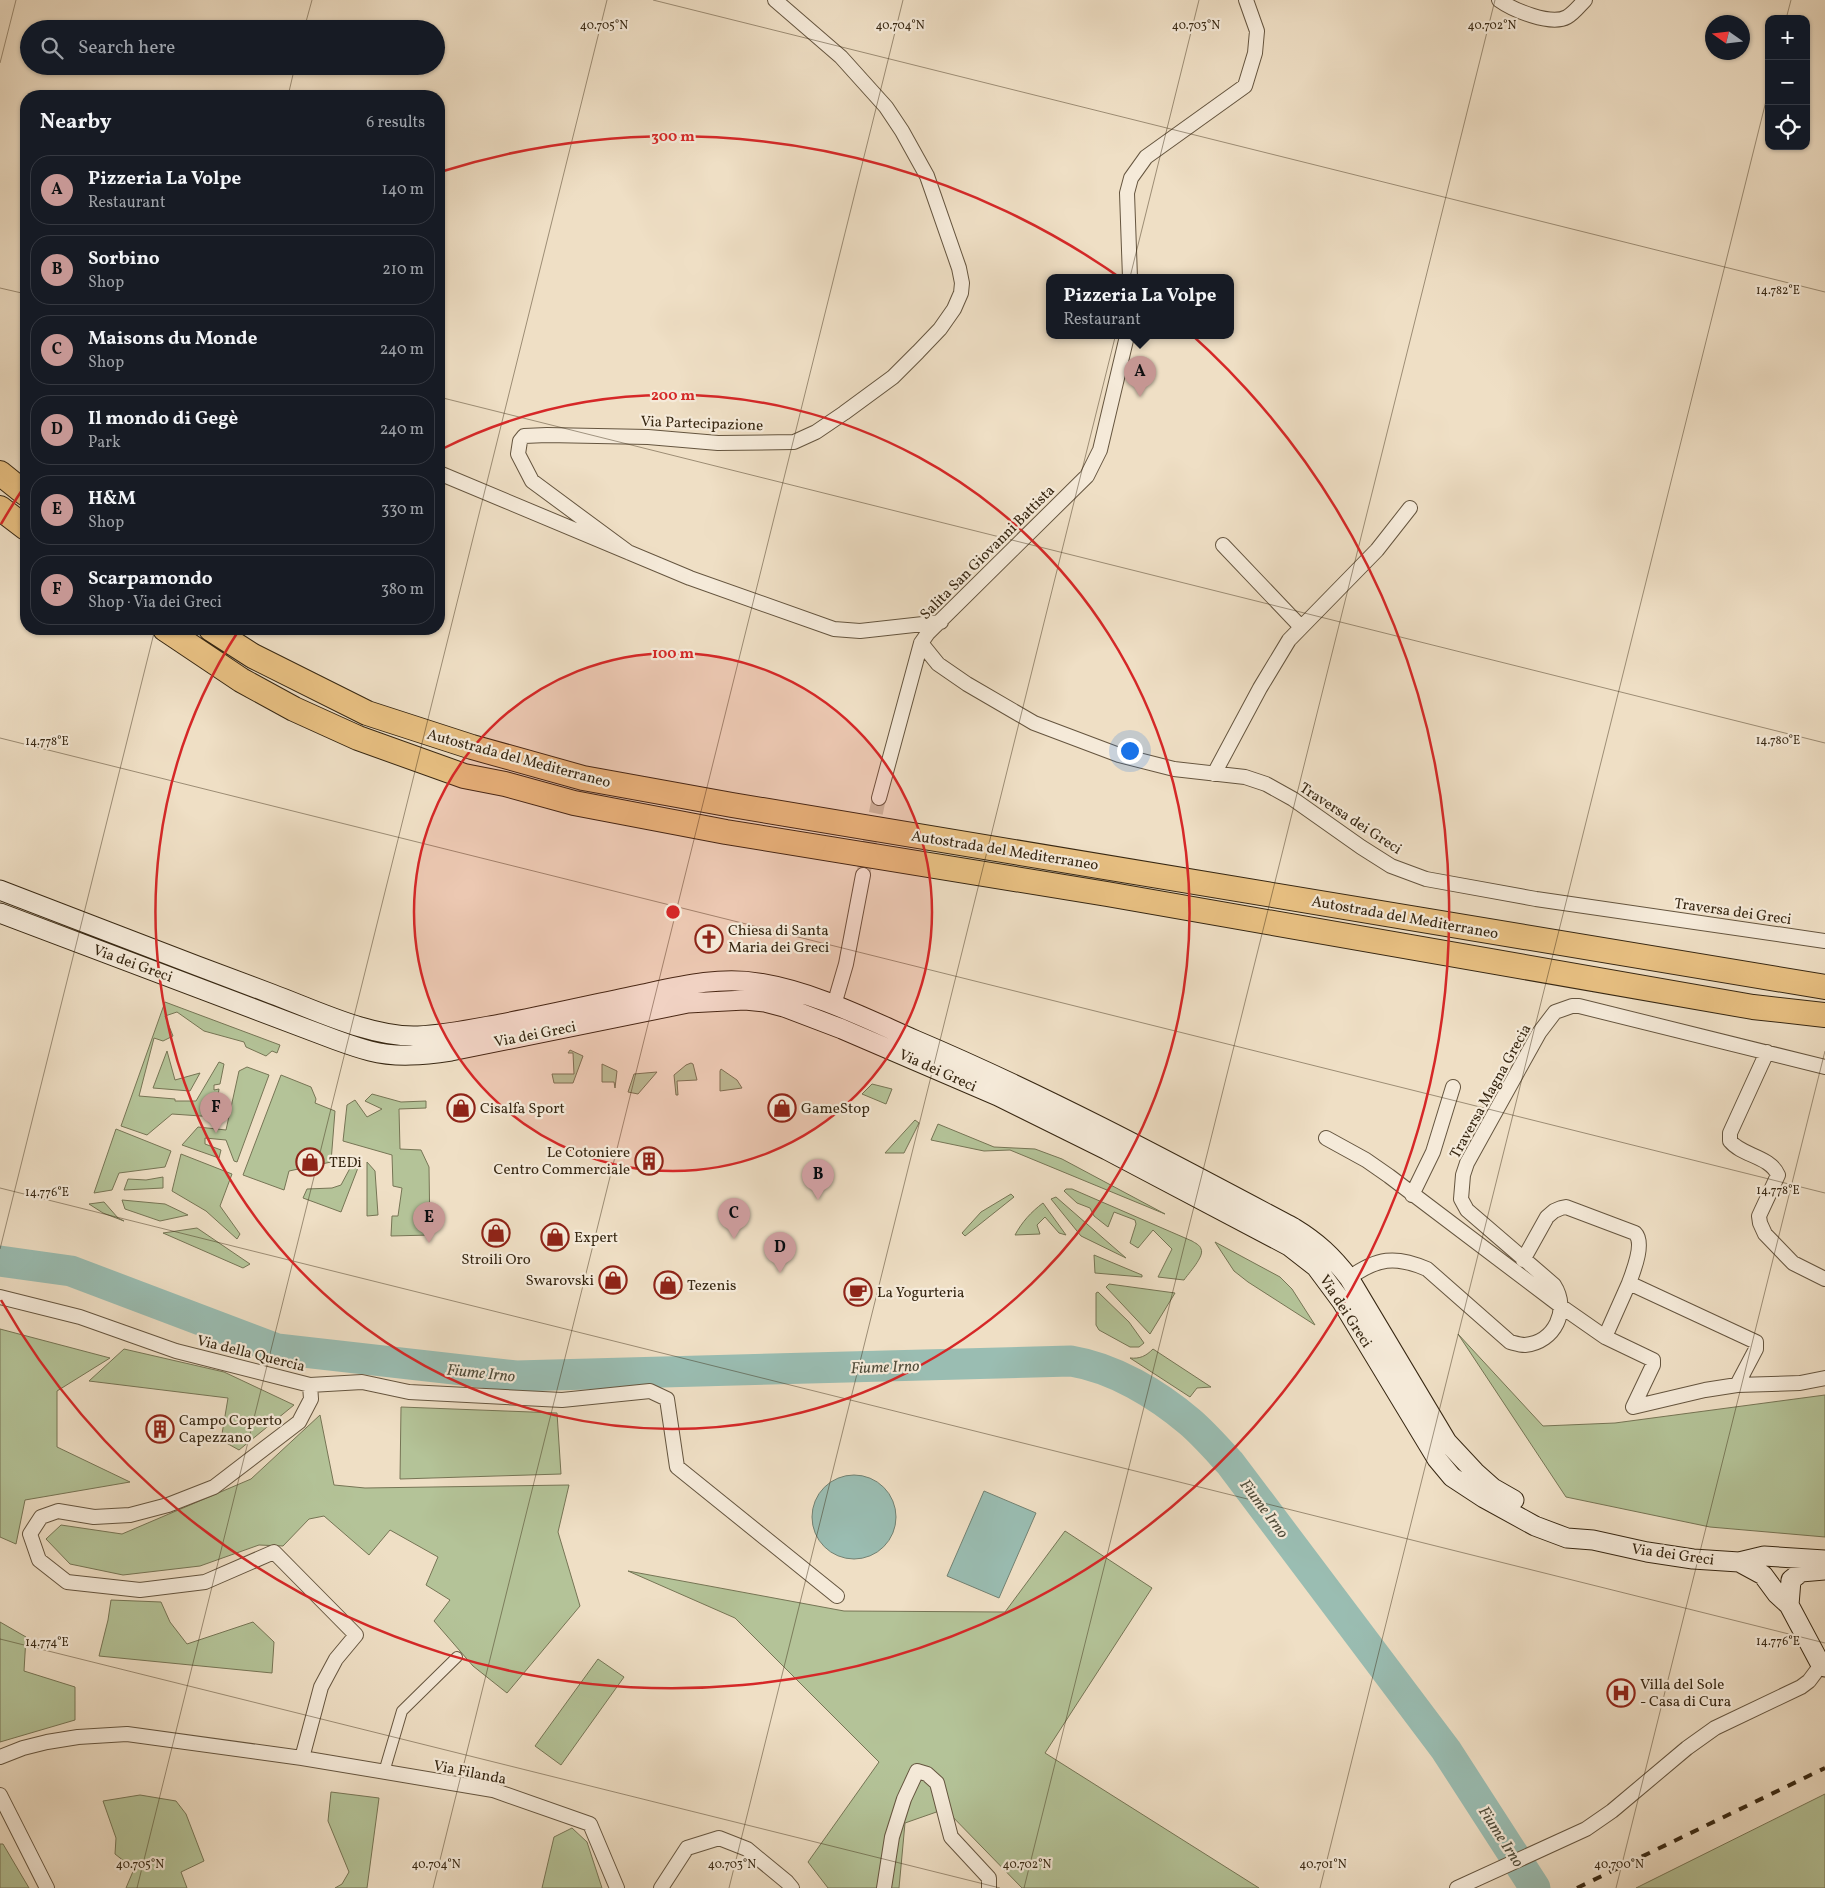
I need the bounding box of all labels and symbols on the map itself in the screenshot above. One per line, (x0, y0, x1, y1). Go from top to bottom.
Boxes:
north arrow (1705, 15, 1750, 60)
text: 40.705°N (580, 18, 628, 34)
text: 40.704°N (875, 18, 925, 34)
text: 40.703°N (1172, 18, 1220, 34)
text: 40.702°N (1468, 18, 1517, 34)
text: 300 m (651, 127, 695, 148)
text: 14.782°E (1756, 283, 1800, 299)
pin: A (1124, 356, 1156, 397)
text: 200 m (651, 386, 695, 407)
street label: Via Partecipazione (640, 412, 764, 437)
street label: Salita San Giovanni Battista (916, 481, 1060, 625)
text: 100 m (652, 644, 695, 665)
street label: Autostrada del Mediterraneo (424, 725, 613, 794)
text: 14.780°E (1756, 733, 1800, 749)
text: 14.778°E (25, 734, 69, 750)
your location (1117, 738, 1143, 764)
street label: Traversa dei Greci (1295, 778, 1405, 860)
street label: Autostrada del Mediterraneo (910, 826, 1100, 877)
street label: Autostrada del Mediterraneo (1310, 892, 1500, 945)
street label: Traversa dei Greci (1673, 894, 1793, 931)
centre of rings (664, 903, 682, 921)
place label: Chiesa di Santa Maria dei Greci (728, 921, 829, 959)
church icon: Chiesa di Santa Maria dei Greci (694, 924, 724, 954)
street label: Via dei Greci (90, 940, 175, 989)
street label: Via dei Greci (492, 1017, 578, 1054)
street label: Traversa Magna Grecia (1445, 1021, 1537, 1163)
street label: Via dei Greci (895, 1045, 980, 1098)
pin: F (200, 1092, 232, 1133)
shop icon: Cisalfa Sport (446, 1093, 476, 1123)
shop icon: GameStop (767, 1093, 797, 1123)
place label: Cisalfa Sport (480, 1099, 565, 1120)
place label: GameStop (801, 1099, 870, 1120)
place label: Le Cotoniere Centro Commerciale (494, 1143, 630, 1181)
building icon: Le Cotoniere Centro Commerciale (634, 1146, 664, 1176)
shop icon: TEDi (295, 1147, 325, 1177)
place label: TEDi (329, 1153, 362, 1174)
pin: B (802, 1159, 834, 1200)
text: 14.778°E (1756, 1183, 1800, 1199)
text: 14.776°E (25, 1185, 69, 1201)
pin: C (718, 1198, 750, 1239)
pin: E (413, 1202, 445, 1243)
shop icon: Stroili Oro (481, 1218, 511, 1248)
shop icon: Expert (540, 1222, 570, 1252)
place label: Expert (574, 1228, 618, 1249)
pin: D (764, 1232, 796, 1273)
place label: Stroili Oro (461, 1250, 531, 1271)
shop icon: Swarovski (598, 1265, 628, 1295)
shop icon: Tezenis (653, 1270, 683, 1300)
place label: Swarovski (525, 1271, 594, 1292)
street label: Via dei Greci (1313, 1271, 1376, 1352)
place label: Tezenis (687, 1276, 736, 1297)
cafe icon: La Yogurteria (843, 1277, 873, 1307)
place label: La Yogurteria (877, 1283, 964, 1304)
street label: Via della Quercia (194, 1331, 307, 1378)
water label: Fiume Irno (850, 1356, 920, 1380)
water label: Fiume Irno (445, 1359, 517, 1389)
place label: Campo Coperto Capezzano (179, 1411, 282, 1449)
building icon: Campo Coperto Capezzano (145, 1414, 175, 1444)
water label: Fiume Irno (1234, 1475, 1293, 1544)
street label: Via dei Greci (1630, 1539, 1715, 1572)
text: 14.776°E (1756, 1634, 1800, 1650)
text: 14.774°E (25, 1635, 69, 1651)
place label: Villa del Sole - Casa di Cura (1640, 1675, 1731, 1713)
hospital icon: Villa del Sole - Casa di Cura (1606, 1678, 1636, 1708)
street label: Via Filanda (431, 1756, 508, 1791)
water label: Fiume Irno (1472, 1802, 1529, 1872)
text: 40.705°N (116, 1857, 164, 1873)
text: 40.704°N (411, 1857, 461, 1873)
text: 40.703°N (708, 1857, 756, 1873)
text: 40.702°N (1003, 1857, 1052, 1873)
text: 40.701°N (1299, 1857, 1347, 1873)
text: 40.700°N (1594, 1857, 1644, 1873)

